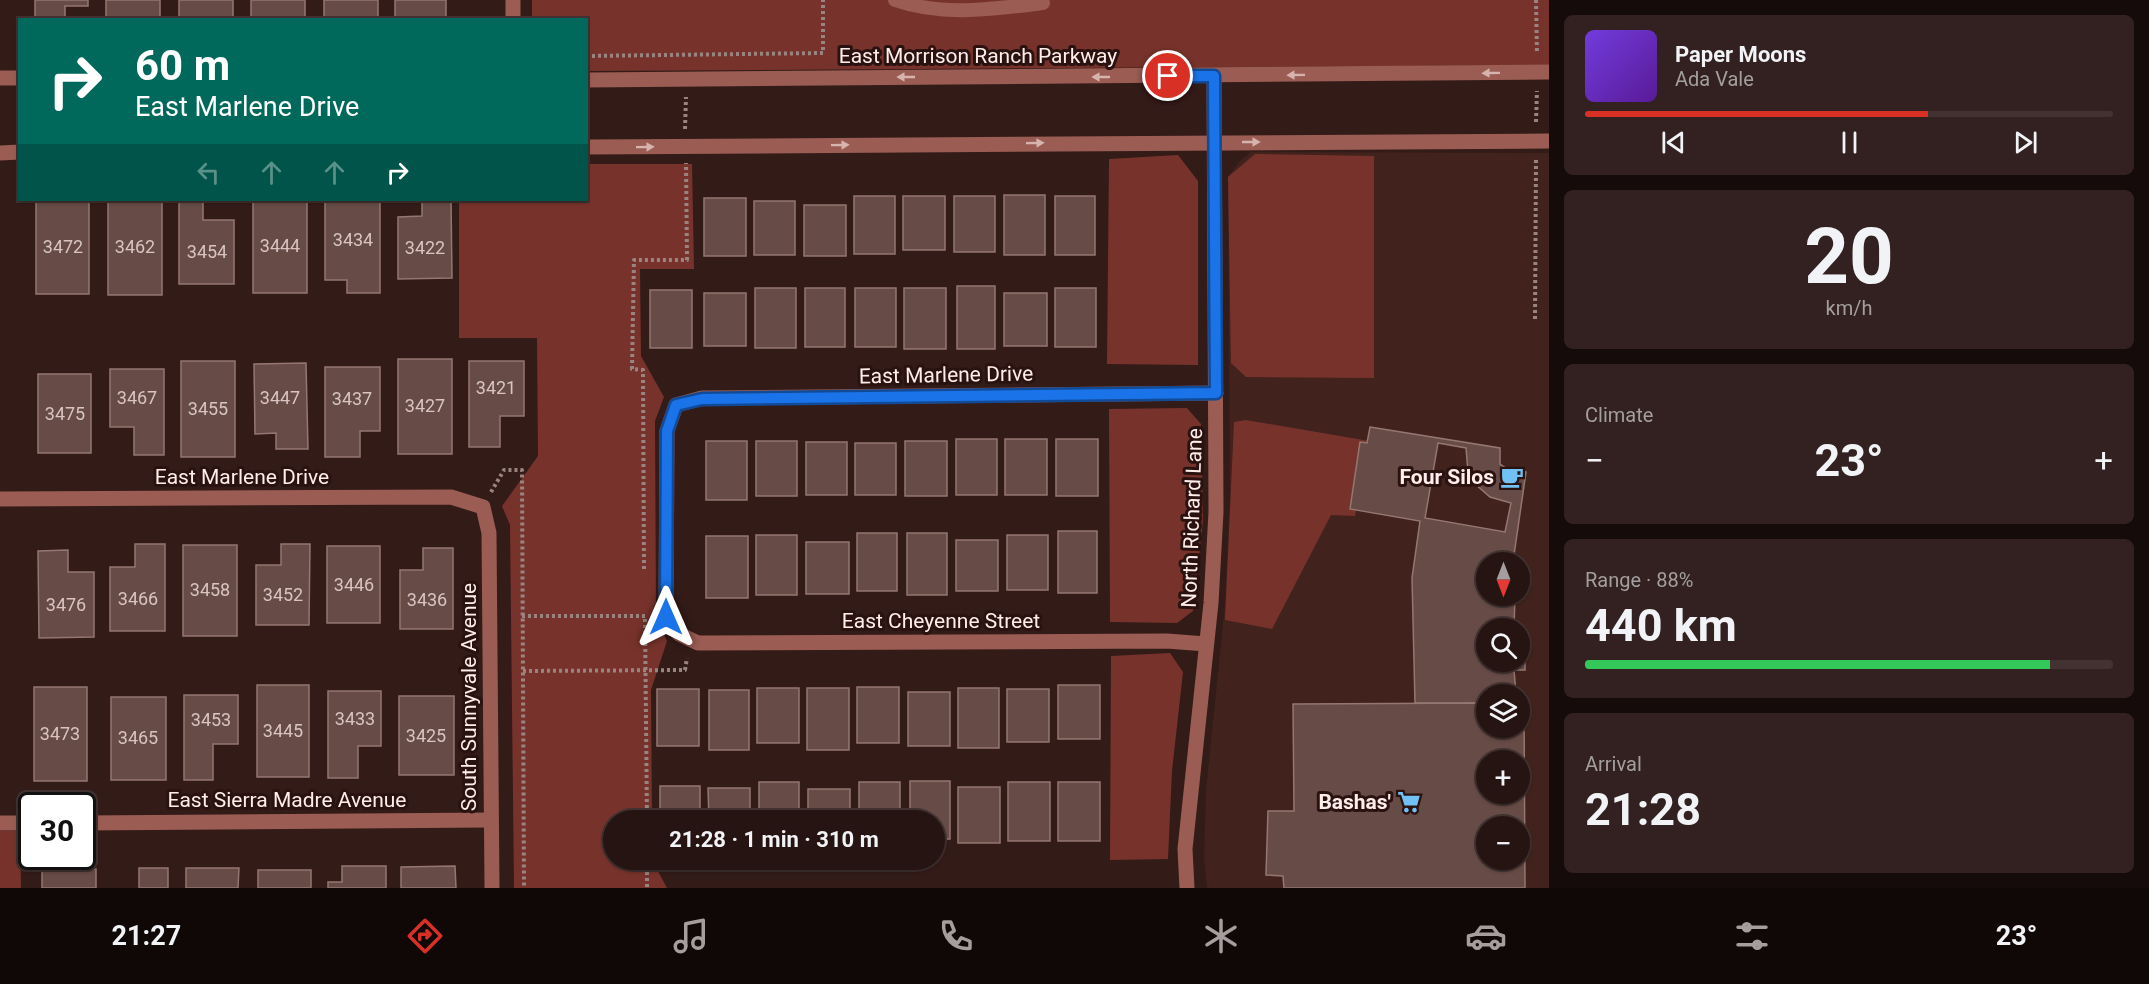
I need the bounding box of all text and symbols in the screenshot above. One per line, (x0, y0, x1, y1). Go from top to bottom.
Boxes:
text: 60 m (135, 41, 230, 90)
icon: right (36, 42, 114, 120)
text: Paper Moons (1675, 42, 1806, 67)
street label: East Morrison Ranch Parkway (839, 44, 1117, 68)
pin (1142, 50, 1193, 101)
icon: arrive (1151, 59, 1184, 92)
text: Ada Vale (1675, 67, 1754, 91)
one-way arrow (1481, 68, 1500, 78)
one-way arrow (1286, 70, 1305, 80)
one-way arrow (896, 72, 915, 82)
one-way arrow (1091, 72, 1110, 81)
text: East Marlene Drive (135, 91, 359, 123)
icon: previous (1657, 126, 1690, 159)
icon: pause (1833, 126, 1866, 159)
icon: next (2009, 126, 2042, 159)
one-way arrow (1025, 138, 1044, 148)
one-way arrow (1241, 138, 1260, 147)
one-way arrow (830, 140, 849, 150)
one-way arrow (635, 142, 654, 152)
icon: left (192, 156, 225, 189)
icon: ahead (255, 156, 288, 189)
icon: ahead (318, 156, 351, 189)
icon: right (381, 156, 414, 189)
text: 20 (1804, 211, 1894, 302)
house number: 3434 (333, 229, 373, 250)
house number: 3444 (260, 235, 300, 256)
house number: 3472 (43, 236, 83, 257)
house number: 3462 (115, 236, 155, 257)
house number: 3422 (405, 237, 445, 258)
house number: 3454 (187, 241, 227, 262)
text: km/h (1826, 296, 1872, 320)
street label: East Marlene Drive (859, 361, 1033, 389)
house number: 3421 (476, 377, 516, 398)
house number: 3467 (117, 387, 157, 408)
house number: 3447 (260, 387, 300, 408)
house number: 3437 (332, 388, 372, 409)
house number: 3427 (405, 395, 445, 416)
house number: 3455 (188, 398, 228, 419)
house number: 3475 (45, 403, 85, 424)
text: Climate (1585, 403, 1653, 427)
street label: North Richard Lane (1177, 428, 1207, 608)
text: 23° (1814, 434, 1884, 487)
text: − (1585, 441, 1604, 480)
text: + (2094, 441, 2113, 480)
cafe icon: Four Silos (1499, 464, 1525, 490)
street label: East Marlene Drive (155, 465, 329, 489)
place label: Four Silos (1399, 465, 1494, 489)
north arrow (1476, 552, 1530, 606)
map controls (1476, 552, 1530, 870)
text: Range · 88% (1585, 568, 1693, 592)
house number: 3446 (334, 574, 374, 595)
house number: 3458 (190, 579, 230, 600)
street label: South Sunnyvale Avenue (457, 583, 481, 811)
house number: 3452 (263, 584, 303, 605)
position arrow (634, 585, 698, 649)
house number: 3466 (118, 588, 158, 609)
house number: 3436 (407, 589, 447, 610)
house number: 3476 (46, 594, 86, 615)
text: 440 km (1585, 599, 1737, 652)
street label: East Cheyenne Street (842, 609, 1040, 633)
button: search (1476, 618, 1530, 672)
button: layers (1476, 684, 1530, 738)
house number: 3433 (335, 708, 375, 729)
house number: 3453 (191, 709, 231, 730)
house number: 3445 (263, 720, 303, 741)
house number: 3473 (40, 723, 80, 744)
house number: 3425 (406, 725, 446, 746)
house number: 3465 (118, 727, 158, 748)
button: + (1476, 750, 1530, 804)
text: Arrival (1585, 752, 1642, 776)
text: 21:28 (1585, 783, 1701, 836)
street label: East Sierra Madre Avenue (168, 788, 406, 812)
supermarket icon: Bashas' (1396, 789, 1422, 815)
place label: Bashas' (1318, 790, 1391, 814)
speed limit sign: 30 (18, 792, 96, 870)
button: − (1476, 816, 1530, 870)
text: 21:28 · 1 min · 310 m (669, 827, 879, 852)
icon: directions (404, 915, 446, 957)
icon: music (670, 915, 712, 957)
icon: phone (935, 915, 977, 957)
icon: climate (1200, 915, 1242, 957)
icon: car (1465, 915, 1507, 957)
icon: filters (1731, 915, 1773, 957)
text: 21:27 (112, 920, 181, 952)
text: 23° (1996, 920, 2037, 952)

